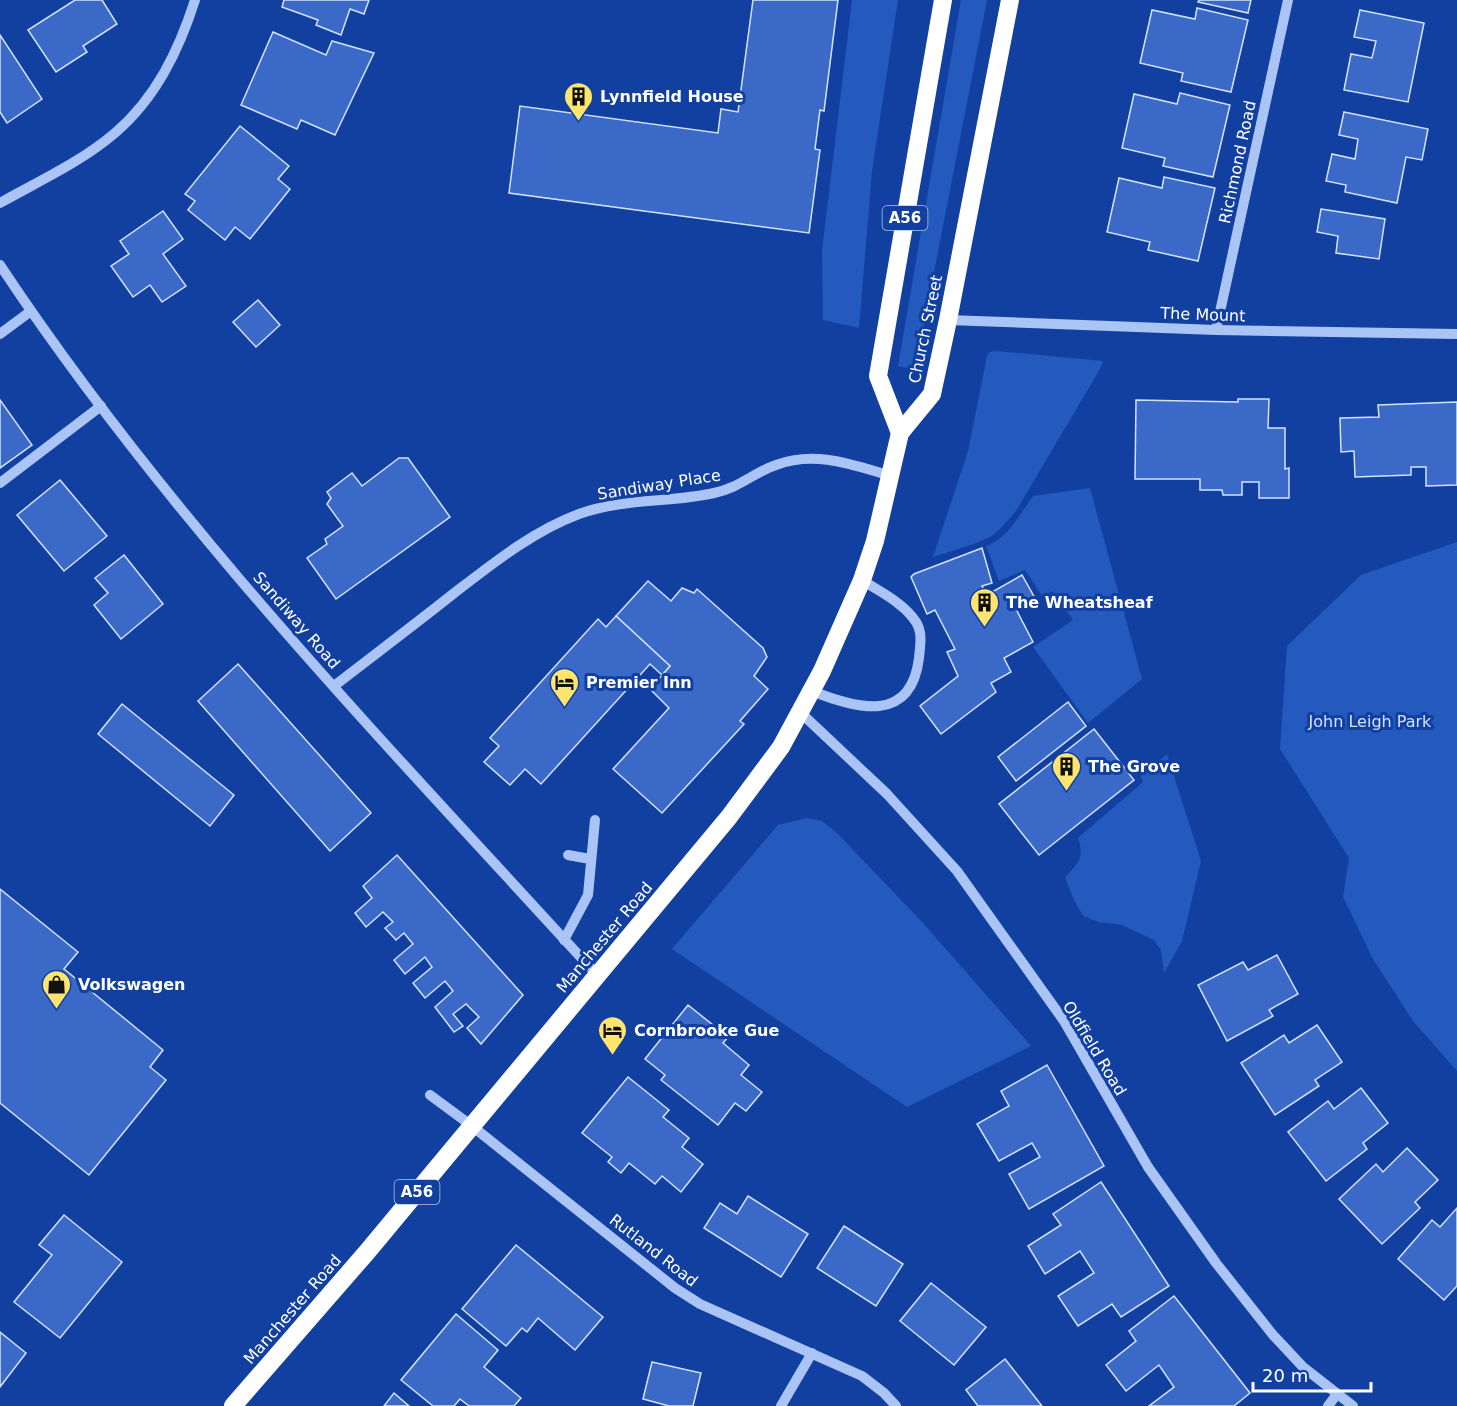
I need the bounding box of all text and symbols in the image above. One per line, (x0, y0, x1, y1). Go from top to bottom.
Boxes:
building icon: Lynnfield House (563, 80, 595, 122)
place label: Lynnfield House (600, 87, 744, 106)
street label: Richmond Road (1215, 99, 1260, 225)
road number: A56 (882, 206, 928, 230)
street label: Church Street (905, 273, 946, 385)
street label: The Mount (1159, 303, 1246, 325)
street label: Sandiway Place (596, 465, 722, 504)
street label: Sandiway Road (249, 568, 344, 673)
building icon: The Wheatsheaf (969, 586, 1001, 628)
place label: The Wheatsheaf (1006, 593, 1154, 612)
hotel icon: Premier Inn (549, 666, 581, 708)
place label: Premier Inn (586, 673, 692, 692)
park label: John Leigh Park (1308, 712, 1432, 731)
building icon: The Grove (1051, 750, 1083, 792)
place label: The Grove (1088, 757, 1180, 776)
street label: Manchester Road (552, 878, 656, 997)
shop icon: Volkswagen (41, 968, 73, 1010)
place label: Volkswagen (78, 975, 185, 994)
street label: Oldfield Road (1059, 998, 1130, 1099)
hotel icon: Cornbrooke Gue (597, 1014, 629, 1056)
place label: Cornbrooke Gue (634, 1021, 780, 1040)
road number: A56 (394, 1180, 440, 1204)
street label: Rutland Road (606, 1210, 702, 1291)
street label: Manchester Road (240, 1251, 345, 1368)
scale bar (1253, 1355, 1372, 1393)
text: 20 m (1262, 1365, 1308, 1386)

